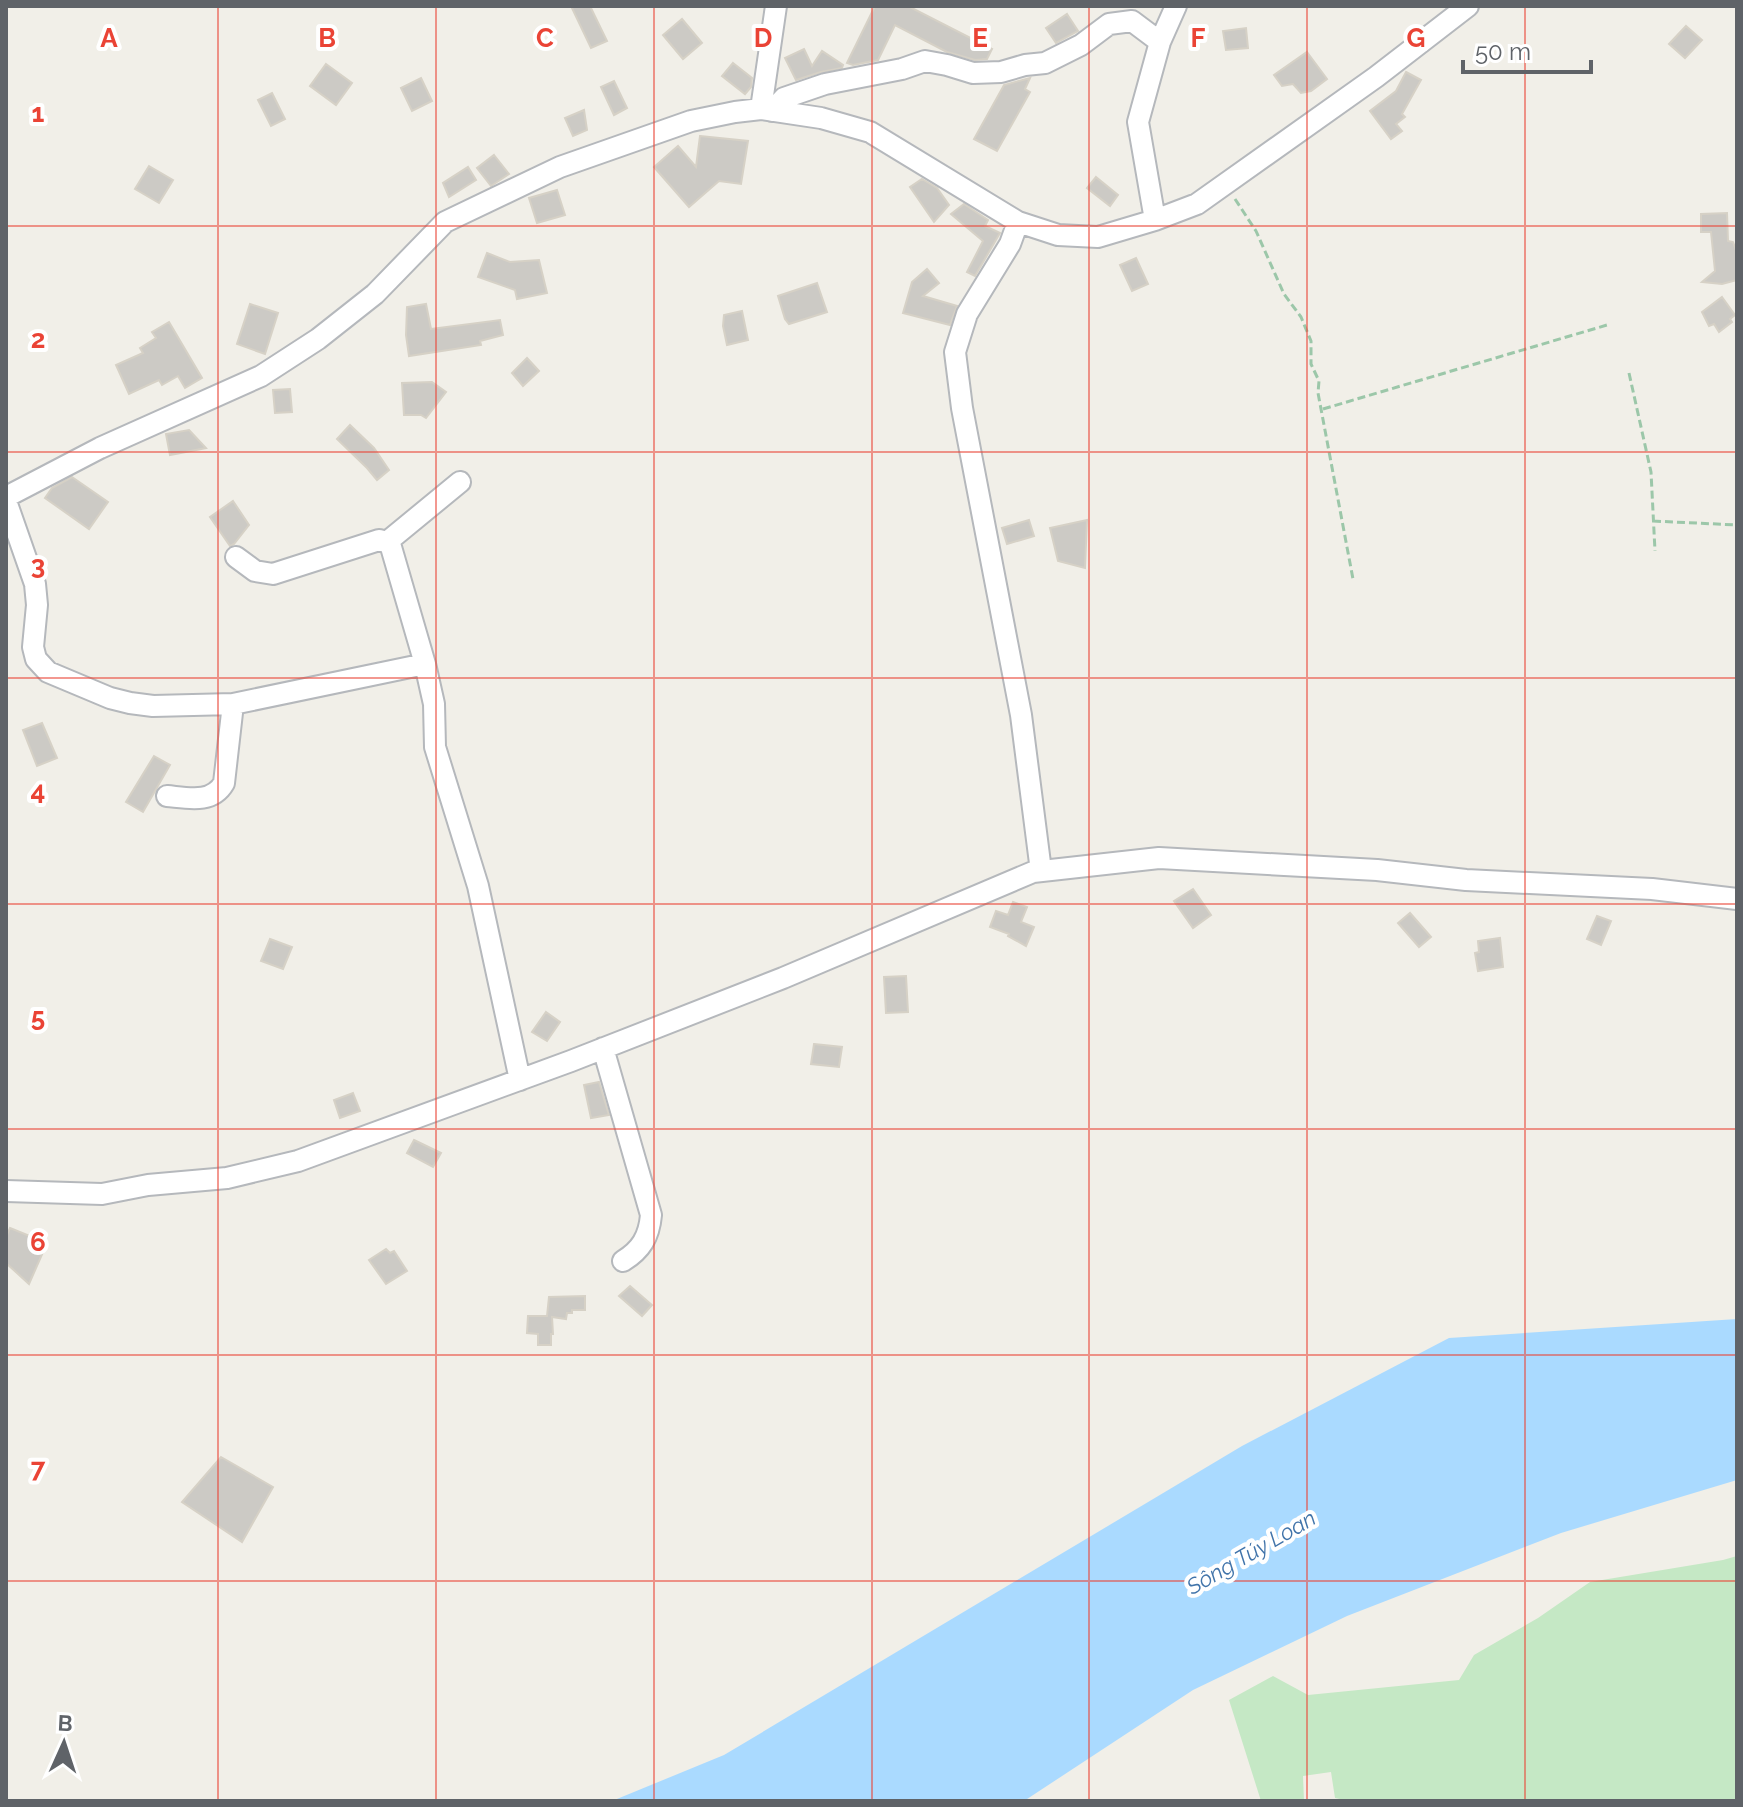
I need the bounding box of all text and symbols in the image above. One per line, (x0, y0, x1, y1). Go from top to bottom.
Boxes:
text: A (100, 23, 118, 53)
text: B (318, 23, 336, 53)
text: C (536, 23, 554, 53)
text: D (754, 23, 772, 53)
text: E (972, 23, 988, 53)
text: F (1191, 23, 1206, 53)
text: G (1407, 23, 1425, 53)
scale bar (1463, 24, 1591, 74)
text: 50 m (1475, 37, 1531, 66)
text: 1 (32, 98, 45, 128)
text: 2 (31, 324, 45, 354)
text: 3 (31, 550, 45, 580)
text: 4 (31, 776, 45, 806)
text: 5 (31, 1002, 45, 1032)
text: 6 (30, 1227, 46, 1257)
text: 7 (31, 1453, 46, 1483)
water label: Sông Túy Loan (1181, 1505, 1320, 1600)
north arrow (24, 1703, 104, 1783)
text: B (57, 1710, 73, 1736)

